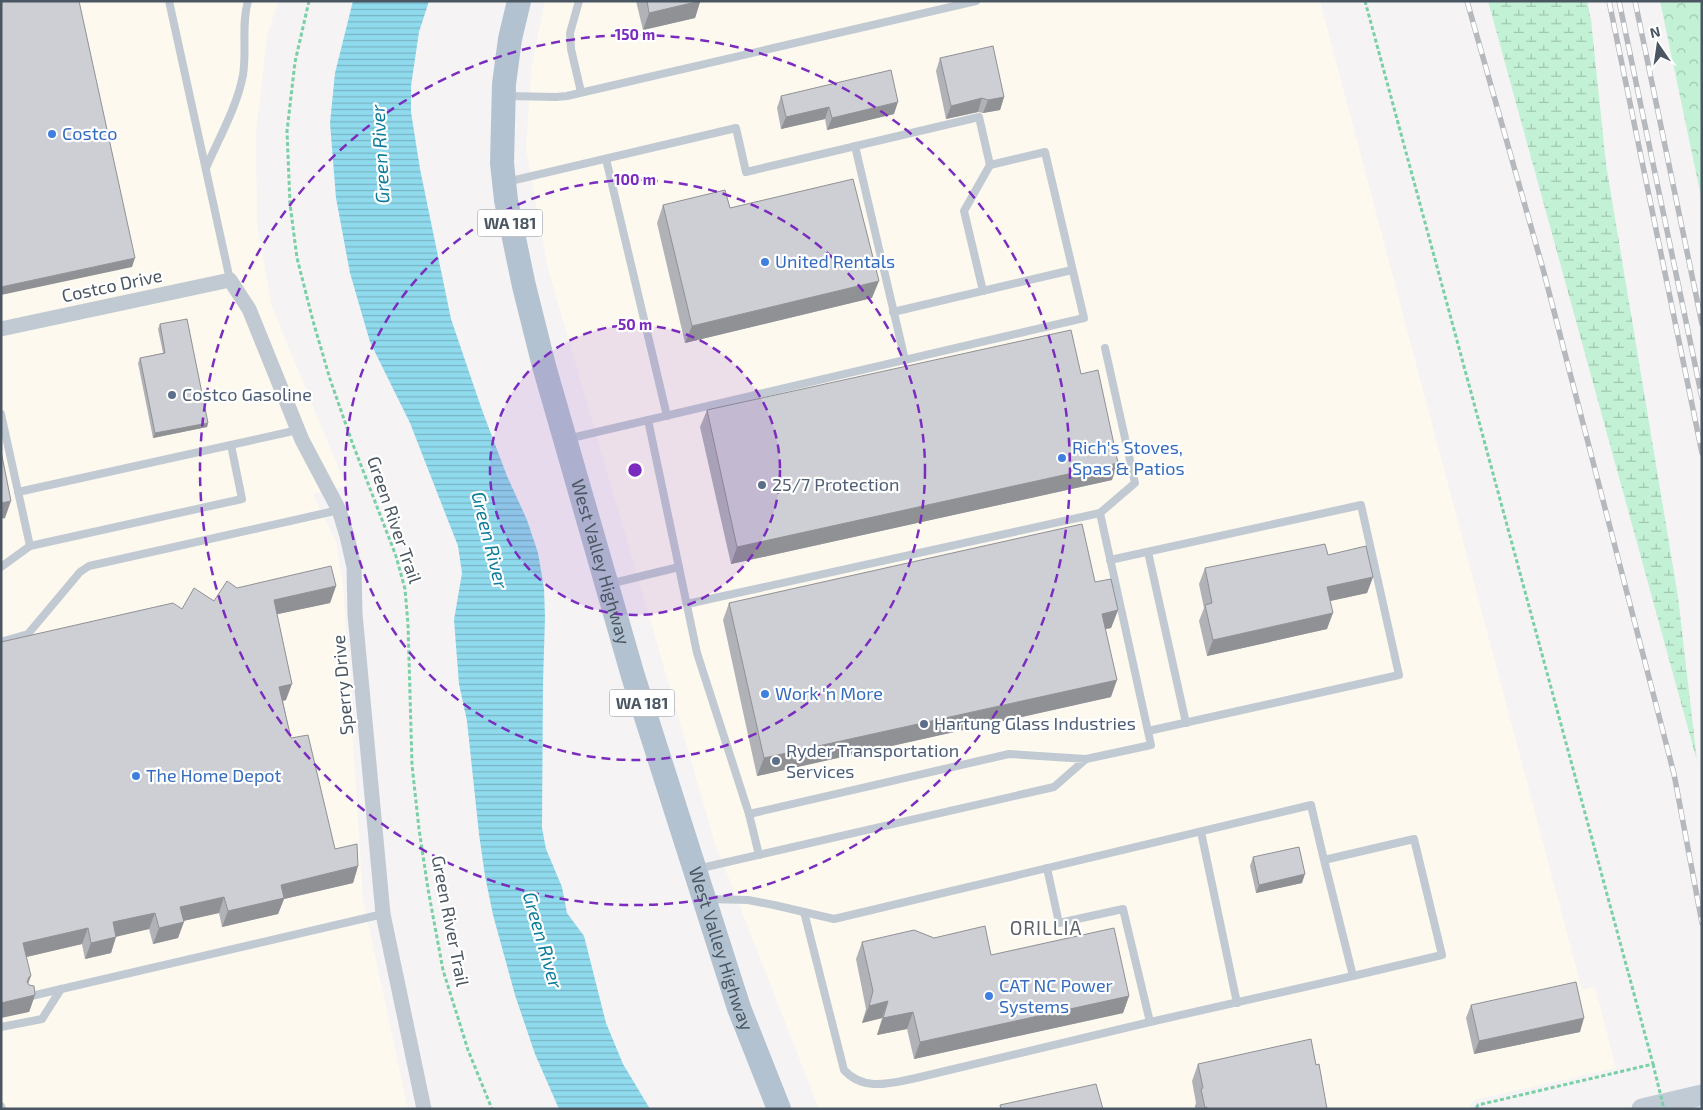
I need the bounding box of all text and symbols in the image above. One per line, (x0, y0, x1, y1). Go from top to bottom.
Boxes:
north arrow (1633, 20, 1683, 70)
text: N (1648, 22, 1662, 41)
text: 150 m (615, 25, 655, 43)
water label: Green River (365, 103, 394, 204)
place label: Costco (62, 122, 117, 144)
marker: Costco (46, 128, 58, 140)
text: 100 m (614, 170, 656, 188)
road number: WA 181 (478, 210, 542, 237)
place label: United Rentals (775, 250, 895, 272)
marker: United Rentals (759, 256, 771, 268)
street label: Costco Drive (60, 264, 164, 306)
text: 50 m (618, 315, 652, 333)
place label: Costco Gasoline (182, 383, 312, 405)
marker: Costco Gasoline (166, 389, 178, 401)
place label: Rich's Stoves, Spas & Patios (1072, 436, 1185, 479)
marker: Rich's Stoves, Spas & Patios (1056, 452, 1068, 464)
street label: Green River Trail (363, 453, 427, 587)
centre of rings (626, 461, 644, 479)
place label: 25/7 Protection (772, 473, 899, 495)
street label: West Valley Highway (567, 477, 636, 648)
marker: 25/7 Protection (756, 479, 768, 491)
water label: Green River (467, 489, 514, 591)
street label: Sperry Drive (327, 634, 357, 736)
place label: Work 'n More (775, 682, 883, 704)
marker: Work 'n More (759, 688, 771, 700)
road number: WA 181 (610, 690, 674, 716)
place label: Hartung Glass Industries (934, 712, 1136, 734)
marker: Hartung Glass Industries (918, 718, 930, 730)
place label: Ryder Transportation Services (786, 739, 959, 782)
marker: Ryder Transportation Services (770, 755, 782, 767)
place label: The Home Depot (146, 764, 282, 786)
marker: The Home Depot (130, 770, 142, 782)
street label: Green River Trail (428, 853, 475, 989)
street label: West Valley Highway (685, 864, 759, 1034)
water label: Green River (519, 889, 568, 991)
district label: ORILLIA (1010, 916, 1082, 939)
place label: CAT NC Power Systems (999, 974, 1113, 1017)
marker: CAT NC Power Systems (983, 990, 995, 1002)

